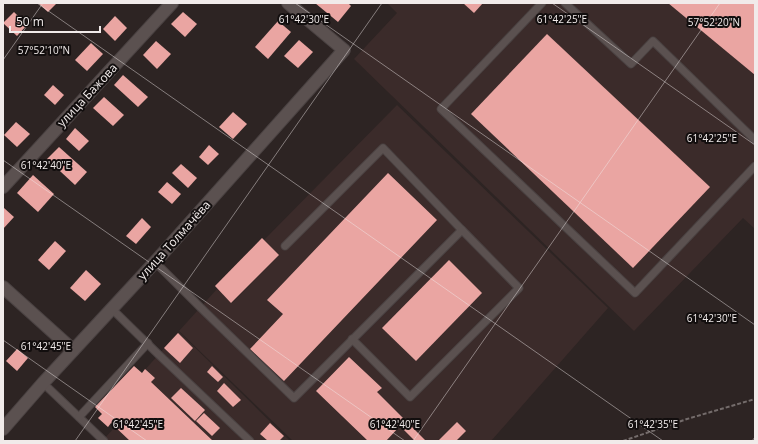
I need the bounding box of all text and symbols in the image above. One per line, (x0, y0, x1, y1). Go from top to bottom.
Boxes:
scale bar (10, 8, 100, 34)
text: 61°42'30"E (279, 12, 329, 26)
text: 61°42'25"E (537, 12, 587, 26)
text: 50 m (16, 13, 44, 30)
text: 57°52'20"N (688, 15, 740, 29)
text: 57°52'10"N (18, 43, 70, 57)
street label: улица Бажова (53, 59, 121, 131)
text: 61°42'25"E (687, 131, 737, 145)
text: 61°42'40"E (21, 158, 71, 172)
street label: улица Толмачёва (134, 197, 214, 283)
text: 61°42'30"E (687, 311, 737, 325)
text: 61°42'45"E (21, 339, 71, 353)
text: 61°42'45"E (113, 417, 163, 431)
text: 61°42'40"E (370, 417, 420, 431)
text: 61°42'35"E (628, 417, 678, 431)

